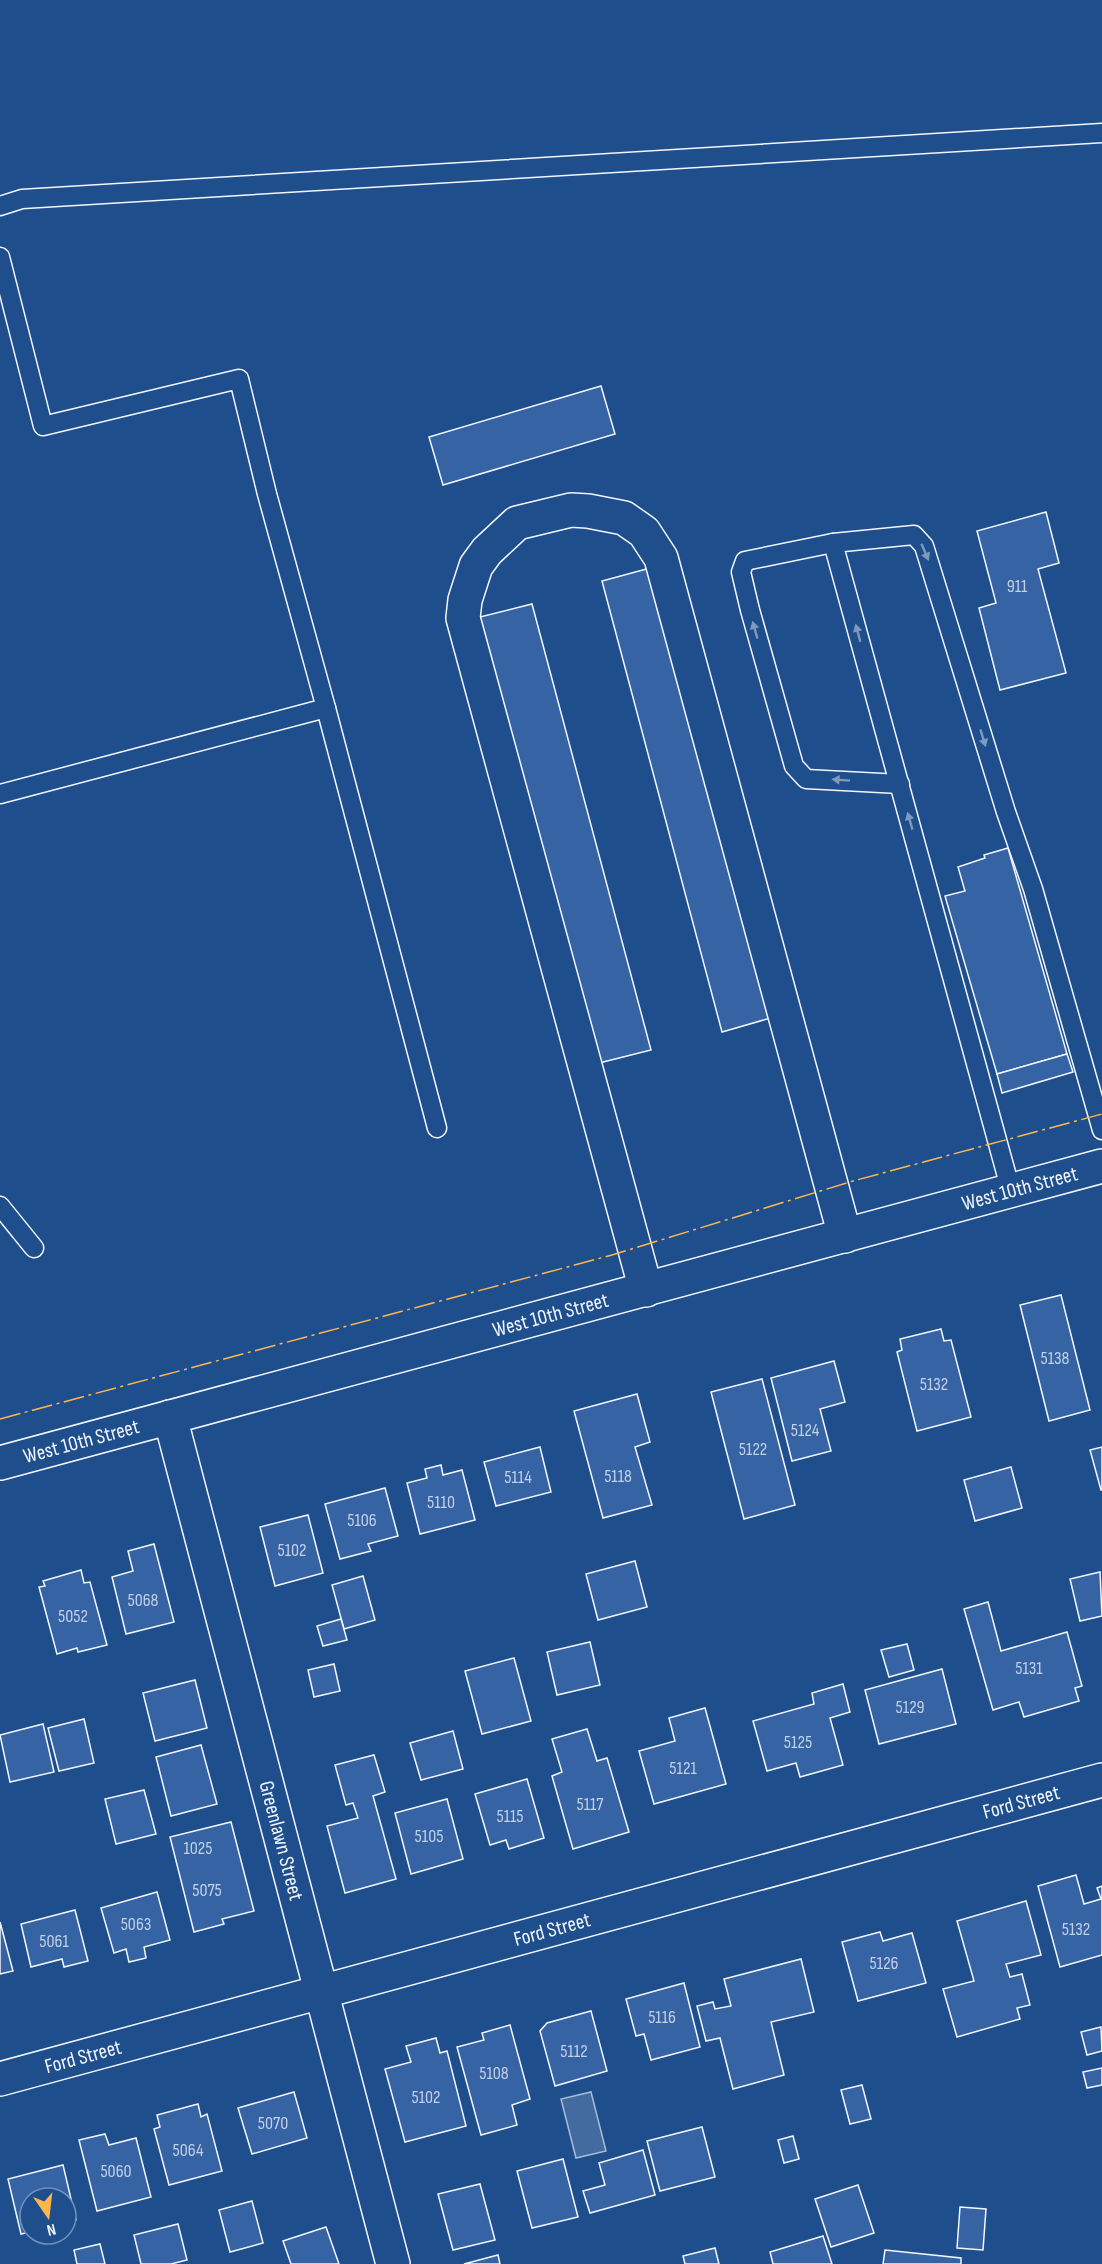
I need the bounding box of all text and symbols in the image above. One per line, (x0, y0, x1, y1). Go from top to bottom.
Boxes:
one-way arrow (921, 543, 930, 561)
house number: 911 (1007, 576, 1028, 597)
one-way arrow (750, 621, 759, 639)
one-way arrow (853, 624, 863, 642)
one-way arrow (979, 729, 988, 747)
one-way arrow (832, 775, 851, 785)
one-way arrow (905, 812, 914, 830)
street label: West 10th Street (959, 1161, 1080, 1216)
street label: West 10th Street (490, 1288, 611, 1343)
house number: 5138 (1041, 1348, 1070, 1369)
house number: 5132 (920, 1374, 948, 1395)
street label: West 10th Street (21, 1414, 142, 1469)
house number: 5124 (791, 1420, 820, 1441)
house number: 5122 (739, 1439, 767, 1460)
house number: 5118 (604, 1466, 632, 1487)
house number: 5114 (504, 1467, 532, 1488)
house number: 5110 (427, 1492, 455, 1513)
house number: 5106 (347, 1510, 377, 1531)
house number: 5102 (278, 1540, 306, 1561)
house number: 5068 (127, 1590, 159, 1611)
house number: 5052 (58, 1606, 88, 1627)
house number: 5131 (1015, 1658, 1043, 1679)
house number: 5129 (895, 1697, 925, 1718)
house number: 5125 (784, 1732, 812, 1753)
house number: 5121 (669, 1758, 697, 1779)
street label: Greenlawn Street (253, 1778, 309, 1903)
street label: Ford Street (980, 1780, 1062, 1825)
house number: 5117 (577, 1794, 604, 1815)
house number: 5115 (496, 1806, 524, 1827)
house number: 5105 (415, 1826, 443, 1847)
house number: 1025 (184, 1838, 212, 1859)
house number: 5075 (192, 1880, 222, 1901)
street label: Ford Street (511, 1907, 593, 1952)
house number: 5063 (121, 1914, 151, 1935)
house number: 5132 (1062, 1919, 1090, 1940)
house number: 5061 (39, 1931, 69, 1952)
house number: 5126 (869, 1953, 899, 1974)
house number: 5116 (648, 2007, 676, 2028)
street label: Ford Street (42, 2035, 124, 2079)
house number: 5112 (560, 2041, 588, 2062)
house number: 5108 (479, 2063, 509, 2084)
house number: 5102 (412, 2087, 440, 2108)
house number: 5070 (258, 2113, 288, 2134)
house number: 5064 (173, 2140, 204, 2161)
house number: 5060 (100, 2161, 132, 2182)
north arrow (18, 2186, 78, 2246)
text: N (45, 2219, 58, 2239)

